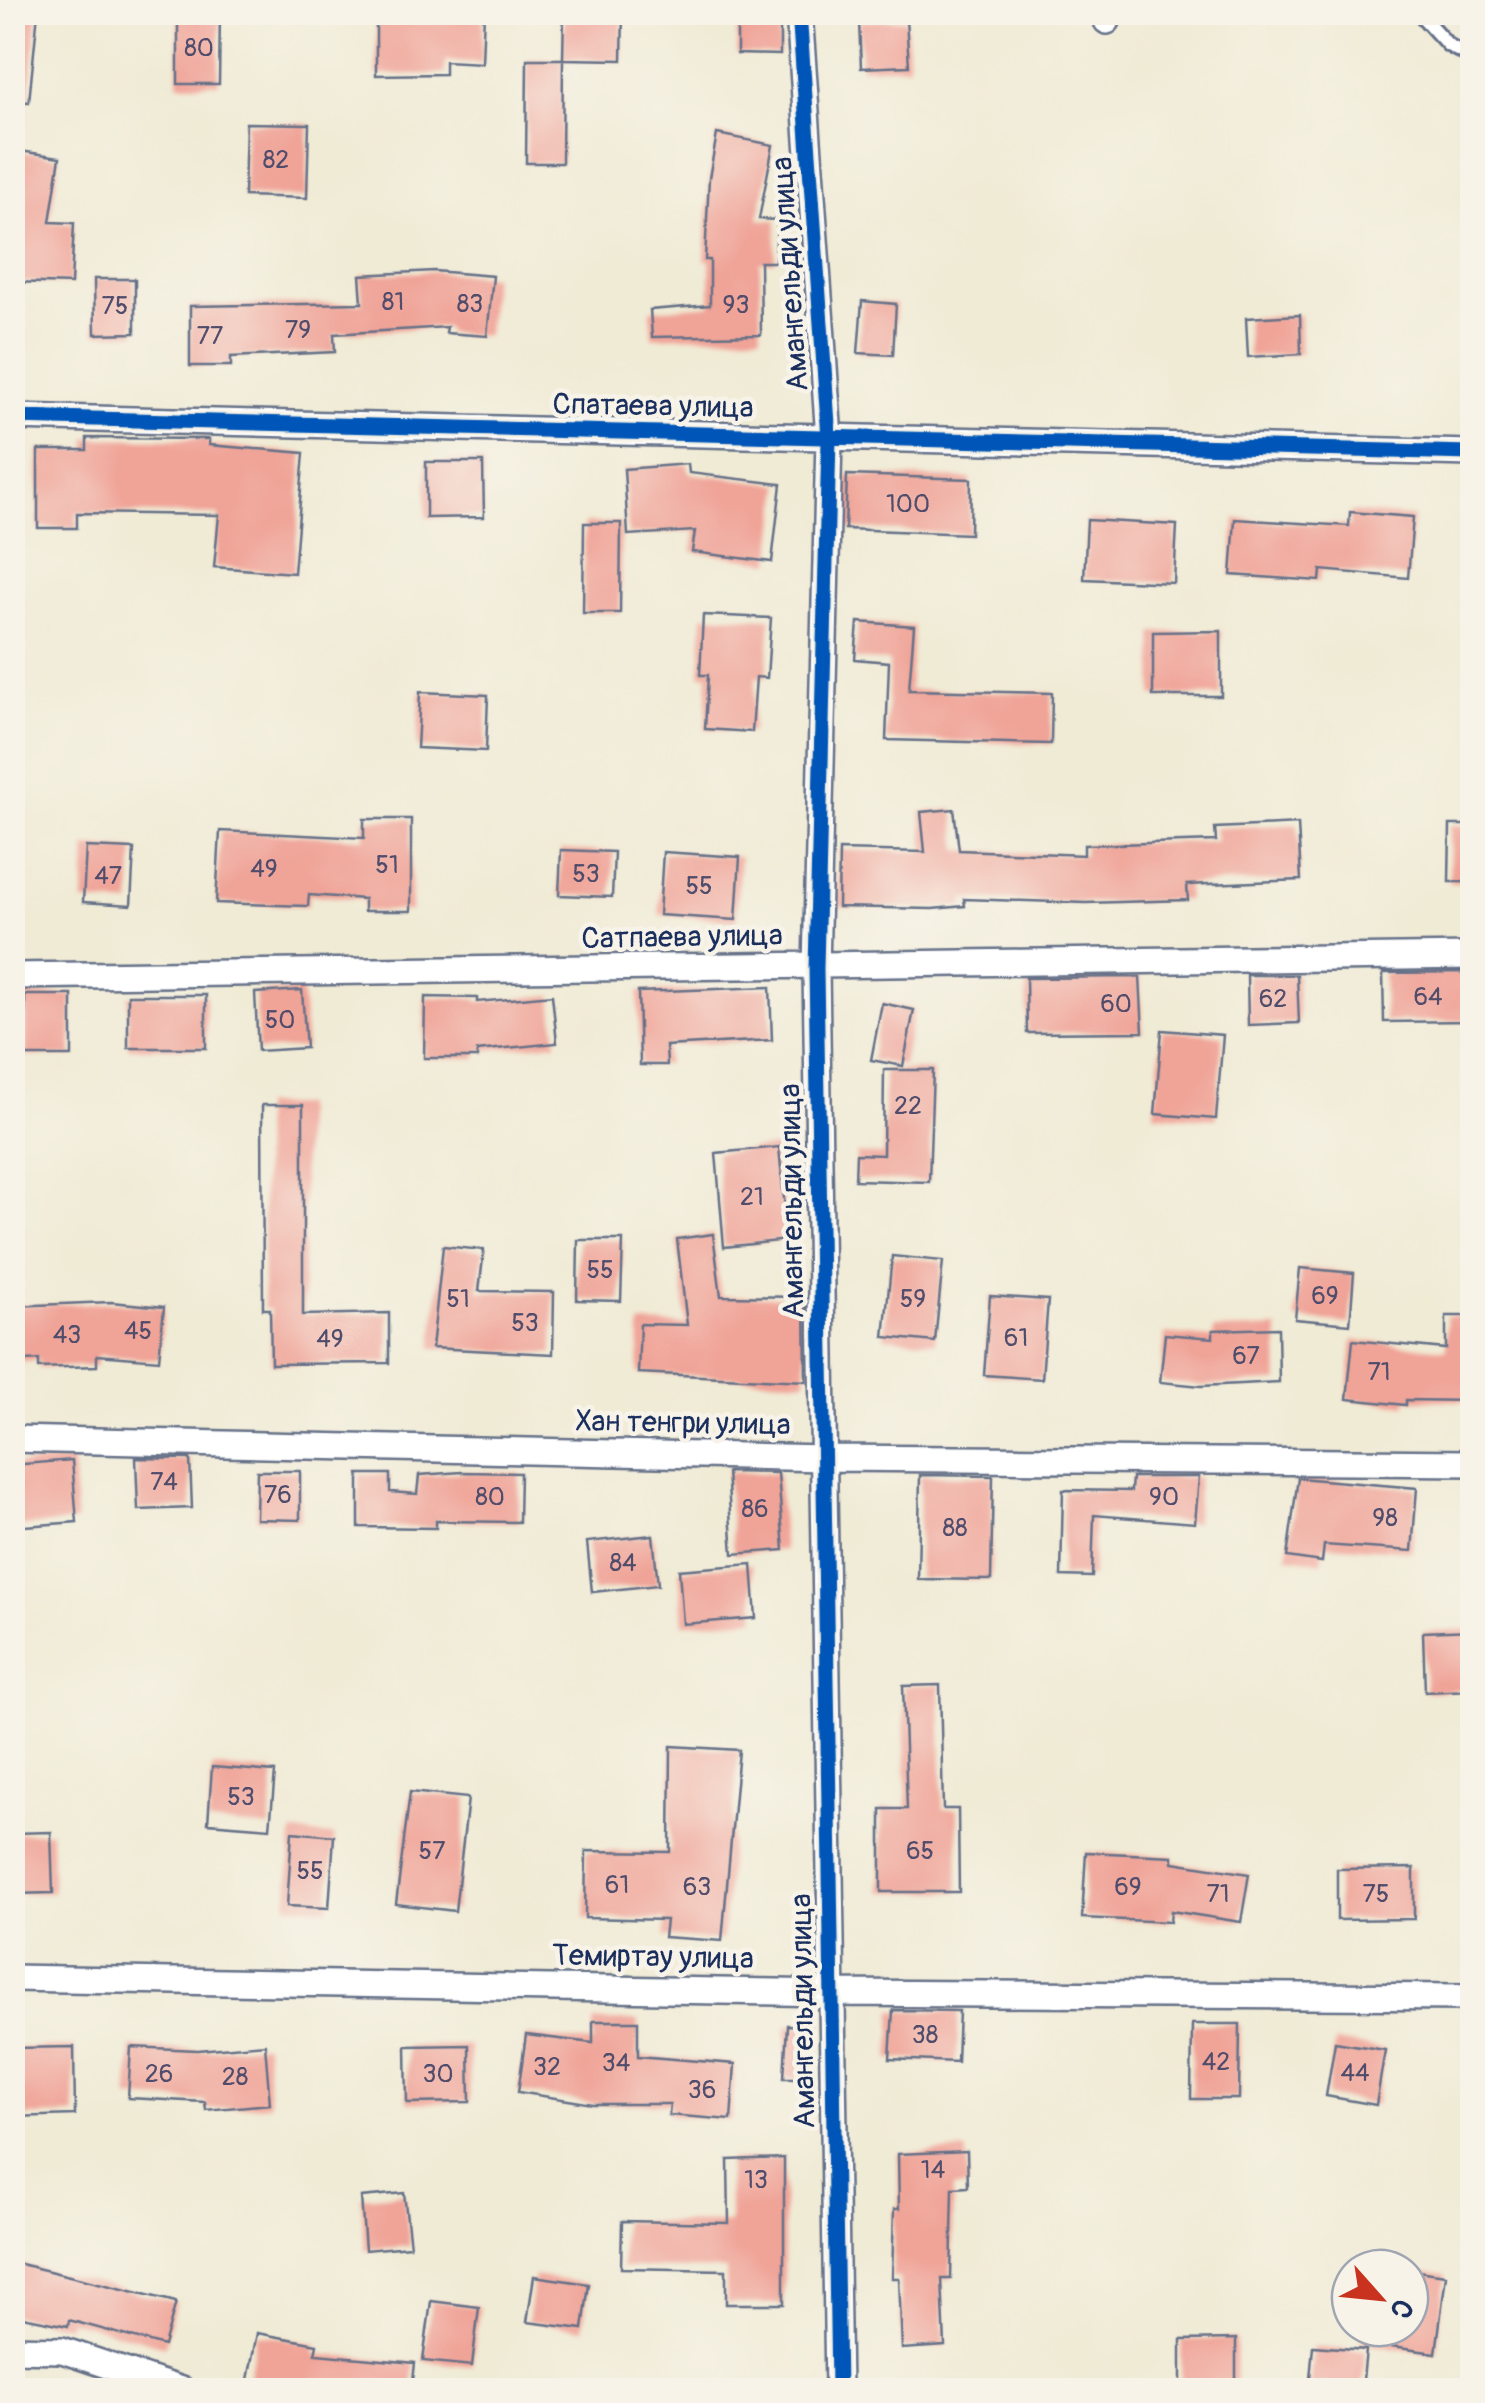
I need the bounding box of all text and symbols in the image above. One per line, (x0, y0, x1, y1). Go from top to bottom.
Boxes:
house number: 80 (184, 33, 214, 64)
house number: 82 (263, 145, 289, 176)
street label: Амангельди улица (763, 155, 817, 393)
house number: 81 (382, 287, 404, 318)
house number: 83 (457, 289, 483, 320)
house number: 93 (723, 290, 749, 321)
house number: 75 (102, 291, 128, 322)
house number: 79 (285, 315, 311, 346)
house number: 77 (197, 321, 223, 352)
street label: Спатаева улица (552, 386, 754, 426)
house number: 100 (886, 489, 930, 520)
house number: 51 (375, 850, 399, 881)
house number: 49 (250, 854, 278, 885)
house number: 53 (572, 859, 600, 890)
house number: 47 (94, 861, 122, 892)
house number: 55 (685, 871, 713, 902)
street label: Сатпаева улица (581, 917, 783, 957)
house number: 64 (1413, 982, 1443, 1013)
house number: 62 (1259, 984, 1287, 1015)
house number: 60 (1100, 989, 1132, 1020)
house number: 50 (265, 1005, 295, 1036)
street label: Амангельди улица (771, 1083, 813, 1319)
house number: 22 (894, 1091, 922, 1122)
house number: 21 (740, 1182, 764, 1213)
house number: 55 (586, 1255, 614, 1286)
house number: 69 (1311, 1281, 1339, 1312)
house number: 51 (446, 1284, 470, 1315)
house number: 59 (900, 1284, 926, 1315)
house number: 53 (511, 1308, 539, 1339)
house number: 45 (124, 1316, 152, 1347)
house number: 43 (53, 1320, 81, 1351)
house number: 61 (1004, 1323, 1028, 1354)
house number: 49 (316, 1324, 344, 1355)
house number: 67 (1232, 1341, 1260, 1372)
house number: 71 (1367, 1357, 1391, 1388)
street label: Хан тенгри улица (575, 1403, 791, 1443)
house number: 74 (150, 1467, 178, 1498)
house number: 76 (264, 1480, 292, 1511)
house number: 80 (475, 1482, 505, 1513)
house number: 90 (1149, 1482, 1179, 1513)
house number: 86 (741, 1494, 769, 1525)
house number: 98 (1372, 1503, 1398, 1534)
house number: 88 (942, 1513, 968, 1544)
house number: 84 (609, 1548, 637, 1579)
house number: 53 (227, 1782, 255, 1813)
house number: 57 (419, 1836, 445, 1867)
house number: 65 (906, 1836, 934, 1867)
house number: 55 (296, 1856, 324, 1887)
house number: 61 (605, 1870, 629, 1901)
house number: 63 (683, 1872, 711, 1903)
house number: 69 (1114, 1872, 1142, 1903)
house number: 71 (1206, 1879, 1230, 1910)
house number: 75 (1363, 1879, 1389, 1910)
street label: Амангельди улица (782, 1893, 824, 2129)
street label: Темиртау улица (552, 1937, 754, 1977)
house number: 38 (912, 2020, 938, 2051)
house number: 42 (1202, 2047, 1230, 2078)
house number: 34 (602, 2048, 630, 2079)
house number: 32 (533, 2052, 561, 2083)
house number: 44 (1340, 2058, 1370, 2089)
house number: 26 (145, 2059, 173, 2090)
house number: 30 (422, 2059, 454, 2090)
house number: 28 (222, 2062, 248, 2093)
house number: 36 (688, 2075, 716, 2106)
house number: 14 (921, 2155, 945, 2186)
house number: 13 (744, 2165, 768, 2196)
north arrow (1330, 2248, 1430, 2348)
text: С (1381, 2293, 1420, 2324)

